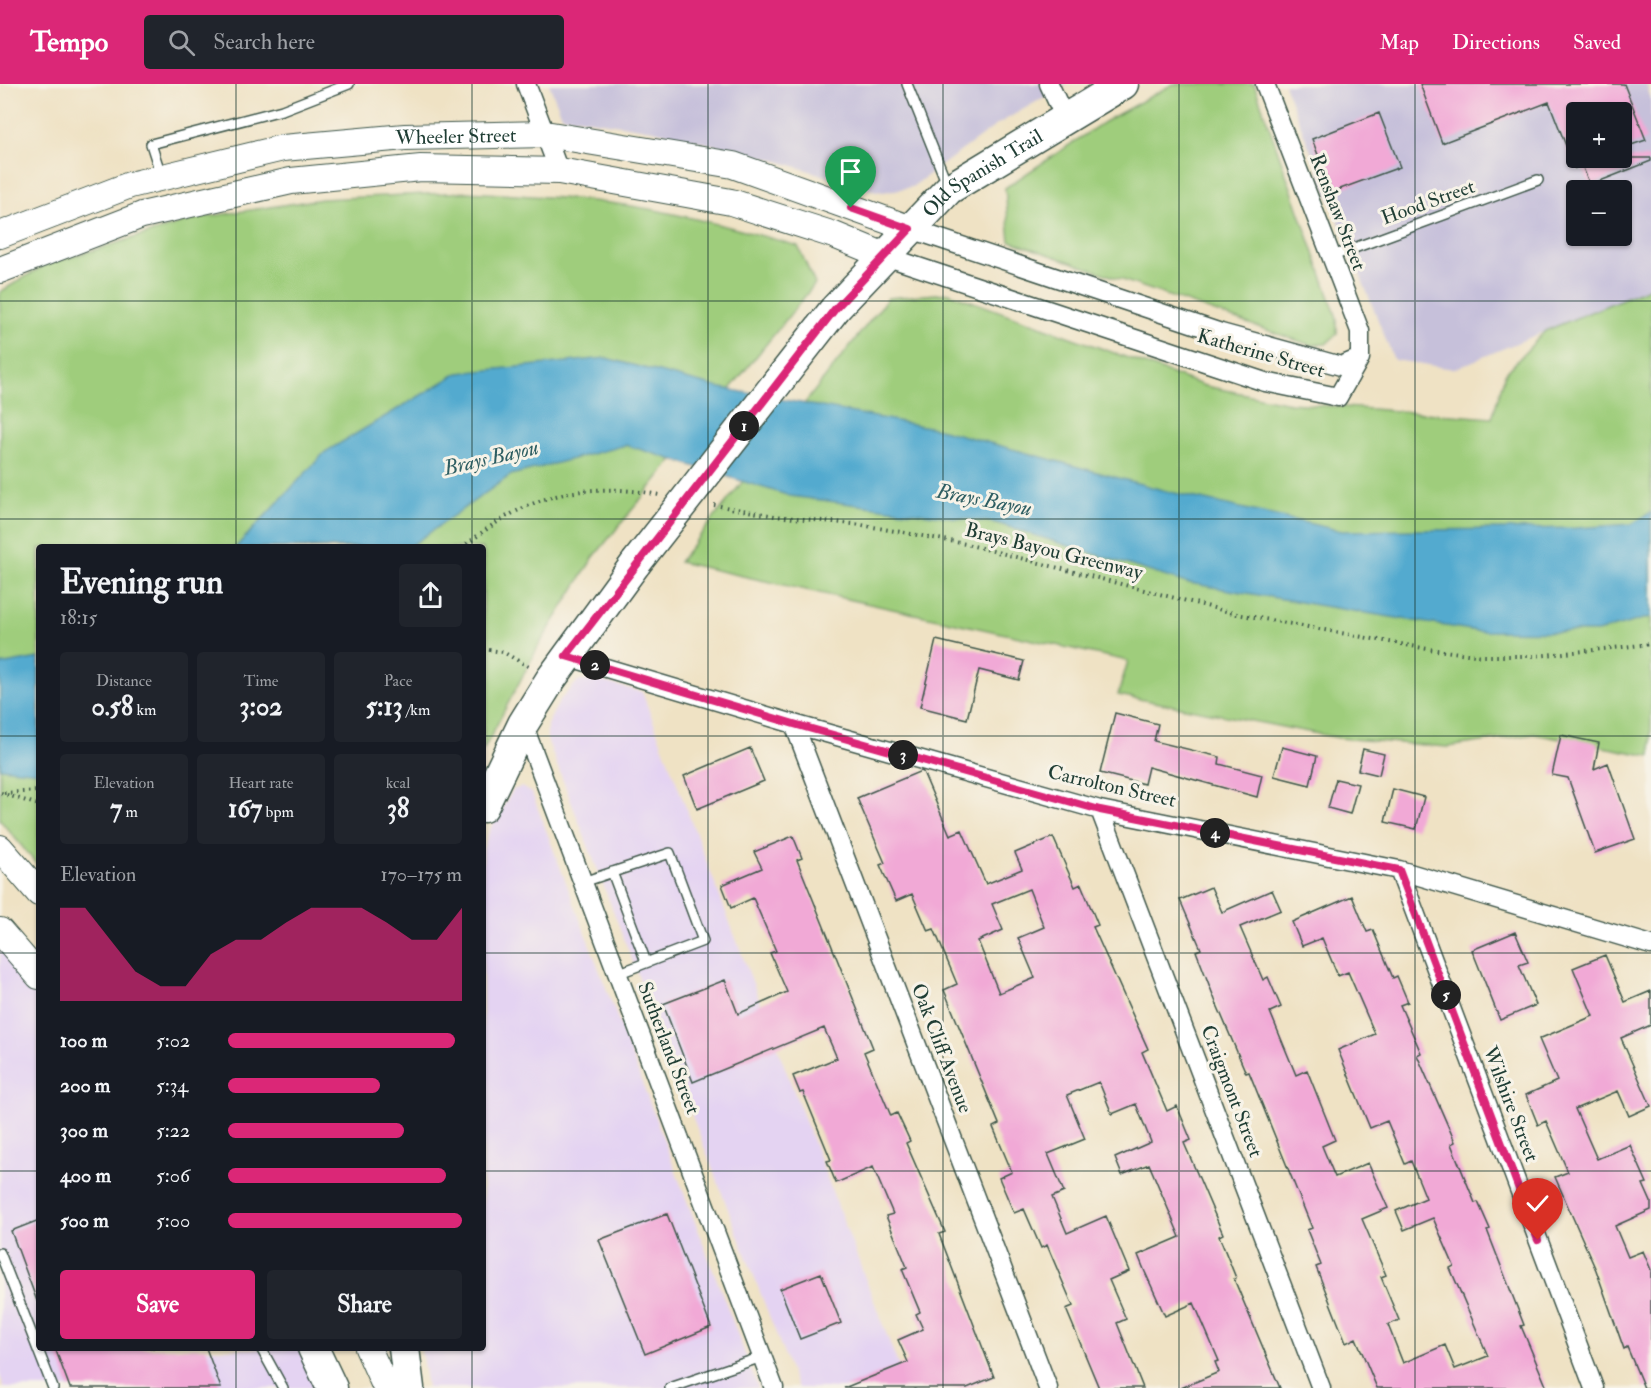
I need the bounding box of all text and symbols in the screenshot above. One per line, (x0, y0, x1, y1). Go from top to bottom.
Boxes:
search box (144, 15, 564, 69)
text: Tempo (30, 25, 108, 60)
icon: search (165, 26, 198, 59)
text: Search here (213, 28, 315, 56)
text: Map (1379, 29, 1419, 56)
text: Directions (1452, 29, 1540, 56)
text: Saved (1573, 29, 1621, 56)
map controls (1566, 102, 1632, 246)
button: + (1566, 102, 1632, 168)
street label: Wheeler Street (394, 122, 517, 150)
street label: Old Spanish Trail (917, 123, 1047, 222)
pin (825, 146, 876, 208)
street label: Renshaw Street (1304, 150, 1372, 274)
icon: arrive (834, 155, 867, 188)
street label: Hood Street (1378, 173, 1479, 230)
button: − (1566, 180, 1632, 246)
street label: Katherine Street (1194, 323, 1328, 383)
pin: 1 (729, 411, 759, 441)
text: 1 (741, 416, 747, 436)
water label: Brays Bayou (440, 434, 541, 482)
water label: Brays Bayou (933, 477, 1034, 522)
street label: Brays Bayou Greenway (962, 517, 1147, 585)
text: Evening run (60, 562, 223, 603)
button: share (399, 564, 462, 627)
text: 18:15 (60, 605, 97, 630)
pin: 2 (580, 650, 610, 680)
text: 2 (591, 655, 599, 675)
text: Distance (96, 671, 152, 691)
text: Time (244, 671, 278, 691)
text: Pace (384, 671, 412, 691)
text: 0.58 (92, 691, 133, 723)
text: 3:02 (240, 691, 282, 723)
text: 5:13 (366, 691, 403, 723)
text: km (133, 700, 156, 720)
text: /km (403, 700, 430, 720)
pin: 3 (888, 740, 918, 770)
text: 3 (900, 745, 906, 765)
street label: Carrolton Street (1045, 759, 1179, 813)
text: Elevation (94, 773, 154, 793)
text: Heart rate (228, 773, 294, 793)
text: kcal (386, 773, 410, 793)
text: 7 (110, 793, 122, 825)
text: 167 (228, 793, 262, 825)
text: 38 (387, 793, 409, 825)
text: m (122, 802, 138, 822)
text: bpm (262, 802, 294, 822)
pin: 4 (1200, 818, 1230, 848)
text: 4 (1211, 823, 1219, 843)
text: Elevation (60, 862, 136, 887)
text: 170–175 m (381, 862, 462, 887)
street label: Sutherland Street (632, 978, 706, 1118)
street label: Oak Cliff Avenue (906, 980, 978, 1116)
pin: 5 (1431, 980, 1461, 1010)
text: 5 (1442, 985, 1450, 1005)
street label: Craigmont Street (1195, 1021, 1269, 1161)
text: 100 m (60, 1028, 107, 1053)
text: 5:02 (156, 1028, 190, 1053)
street label: Wilshire Street (1477, 1042, 1545, 1166)
text: 200 m (60, 1073, 110, 1098)
text: 5:34 (156, 1073, 188, 1098)
text: 300 m (60, 1118, 108, 1143)
text: 5:22 (156, 1118, 190, 1143)
text: 400 m (60, 1163, 111, 1188)
text: 5:06 (156, 1163, 190, 1188)
pin (1512, 1178, 1563, 1240)
icon: check (1521, 1187, 1554, 1220)
text: 500 m (60, 1208, 109, 1233)
text: 5:00 (156, 1208, 190, 1233)
button: Save (60, 1270, 255, 1339)
button: Share (267, 1270, 462, 1339)

